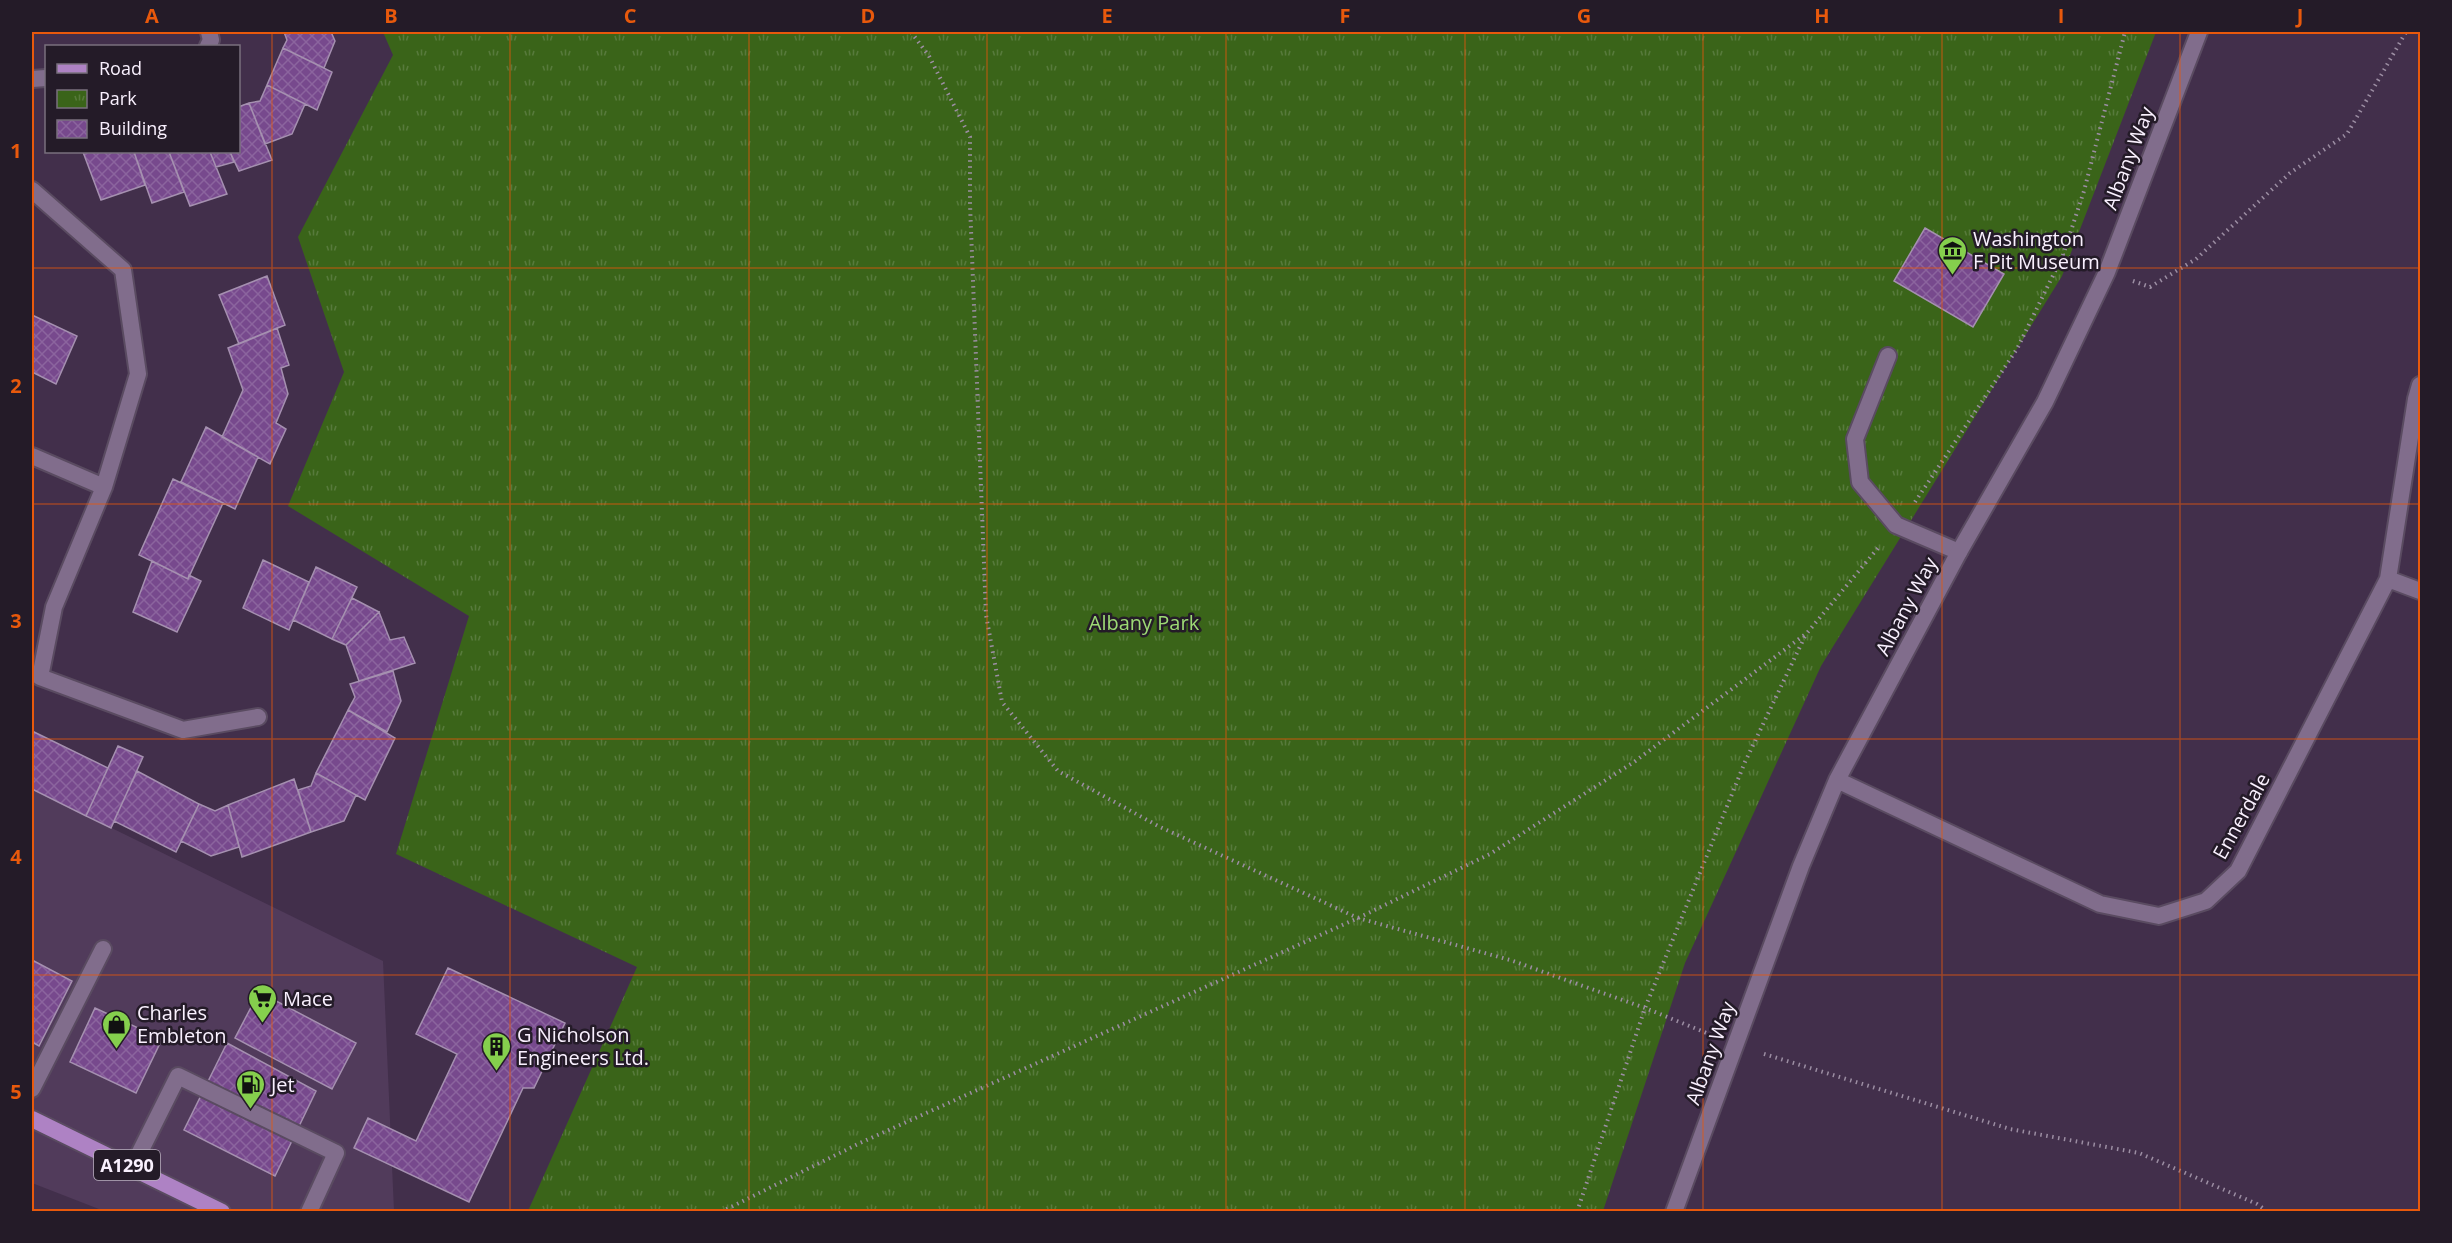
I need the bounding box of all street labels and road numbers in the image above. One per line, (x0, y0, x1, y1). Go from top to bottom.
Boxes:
street label: Albany Way (2096, 102, 2160, 213)
street label: Albany Way (1869, 551, 1944, 660)
street label: Ennerdale (2206, 768, 2276, 864)
street label: Albany Way (1679, 997, 1742, 1108)
road number: A1290 (94, 1150, 160, 1180)

